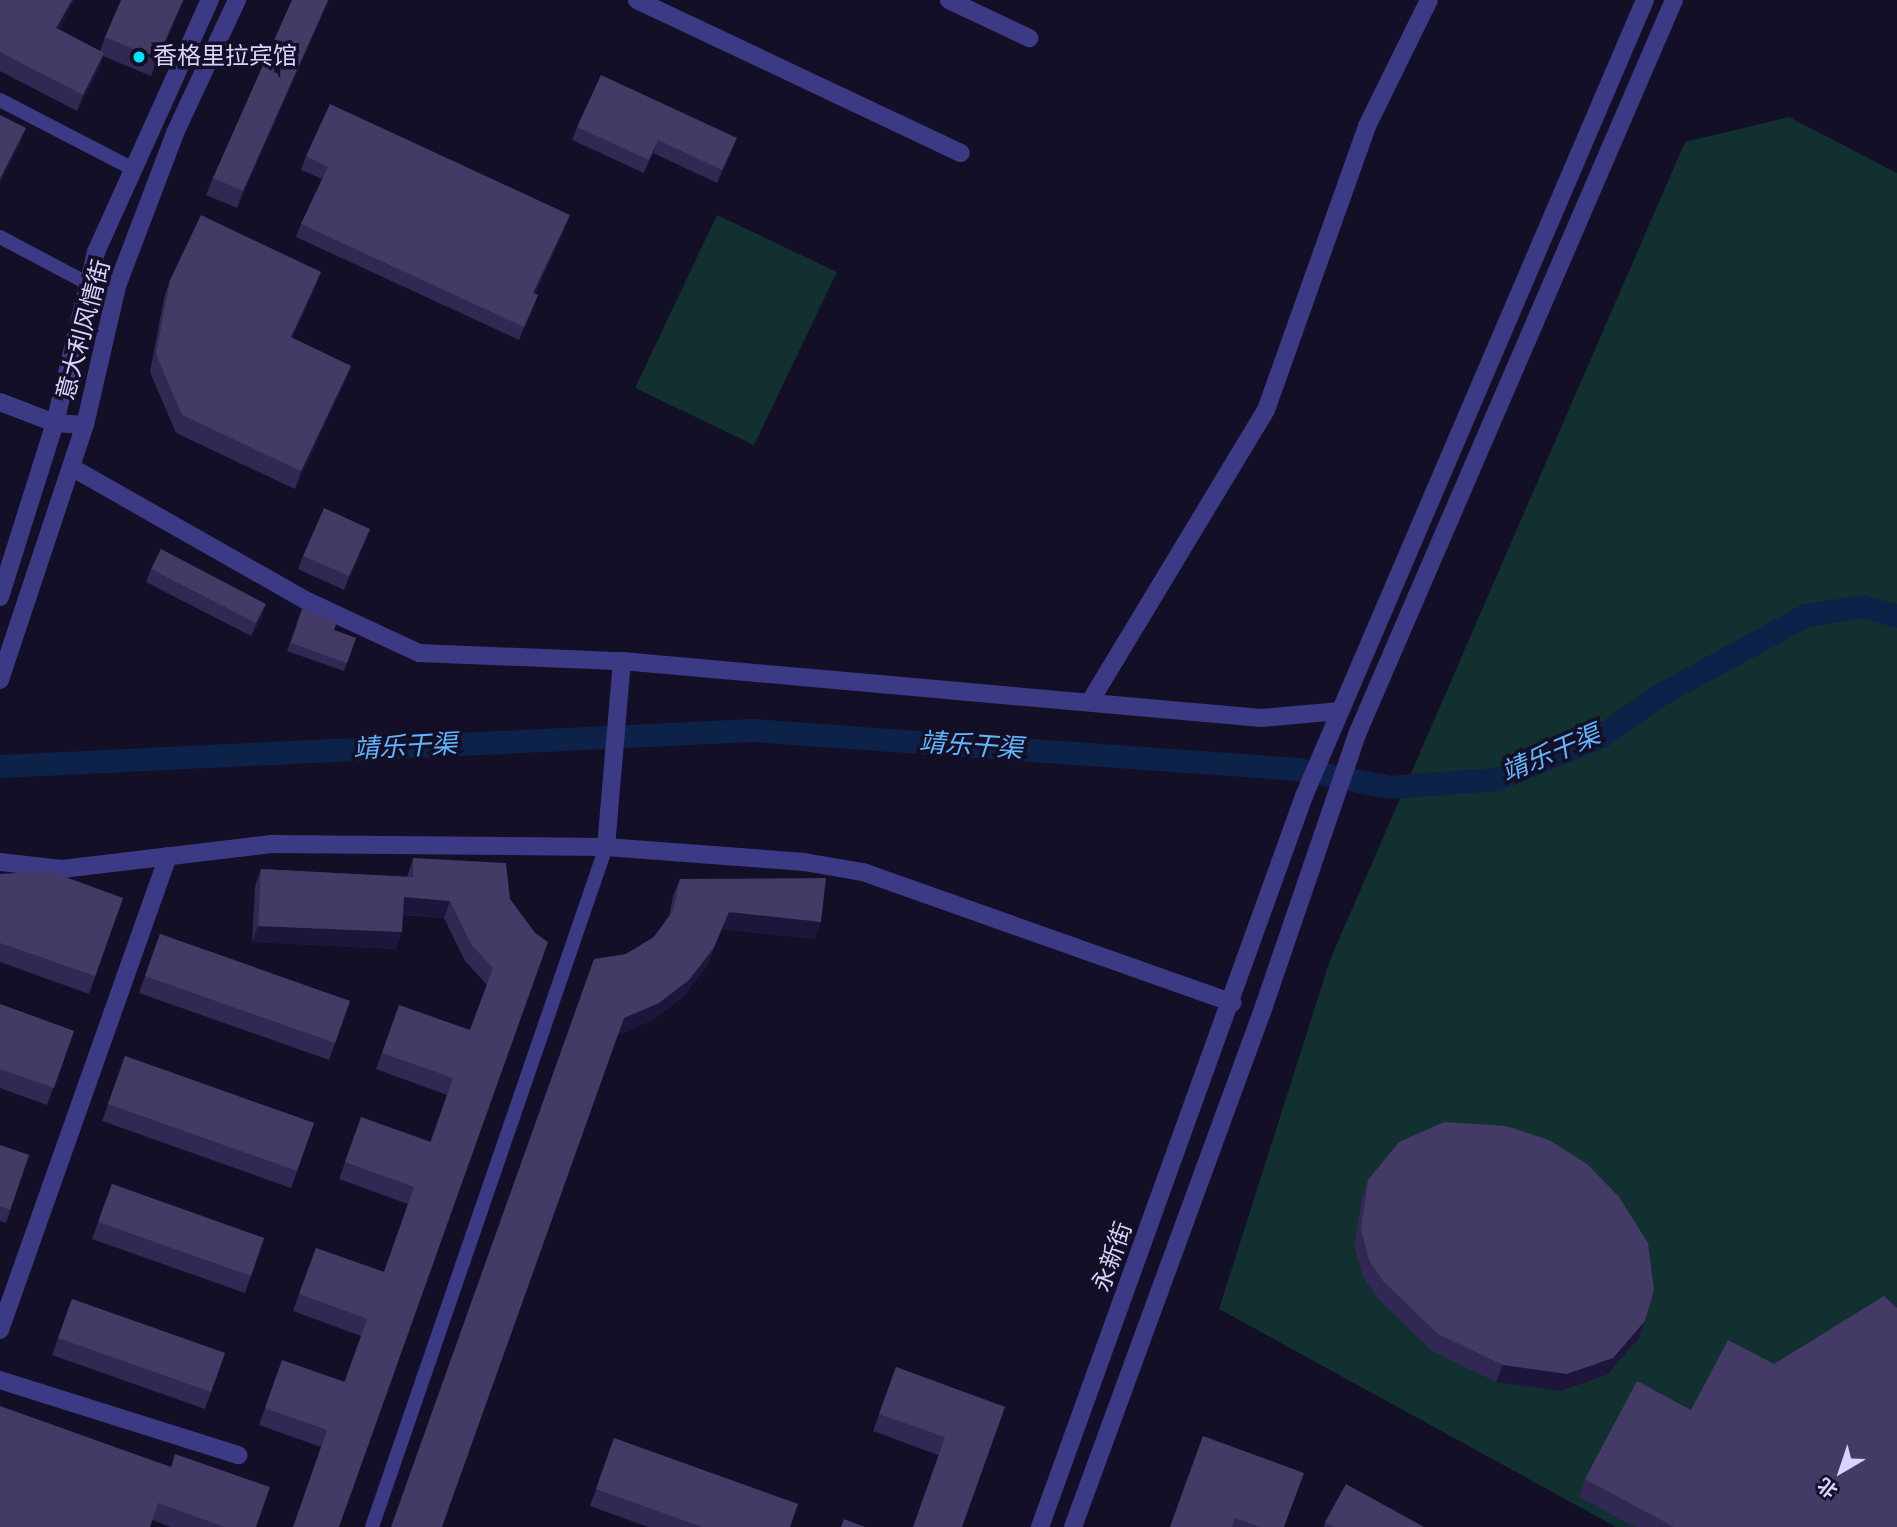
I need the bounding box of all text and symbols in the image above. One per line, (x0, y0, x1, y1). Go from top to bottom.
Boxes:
place label: 香格里拉宾馆 (153, 43, 297, 71)
marker: 香格里拉宾馆 (131, 49, 147, 65)
street label: 意大利风情街 (51, 257, 117, 403)
water label: 靖乐干渠 (1497, 719, 1605, 789)
water label: 靖乐干渠 (918, 727, 1024, 765)
water label: 靖乐干渠 (352, 729, 458, 765)
street label: 永新街 (1087, 1218, 1139, 1296)
north arrow (1806, 1436, 1876, 1506)
text: 北 (1813, 1473, 1842, 1503)

